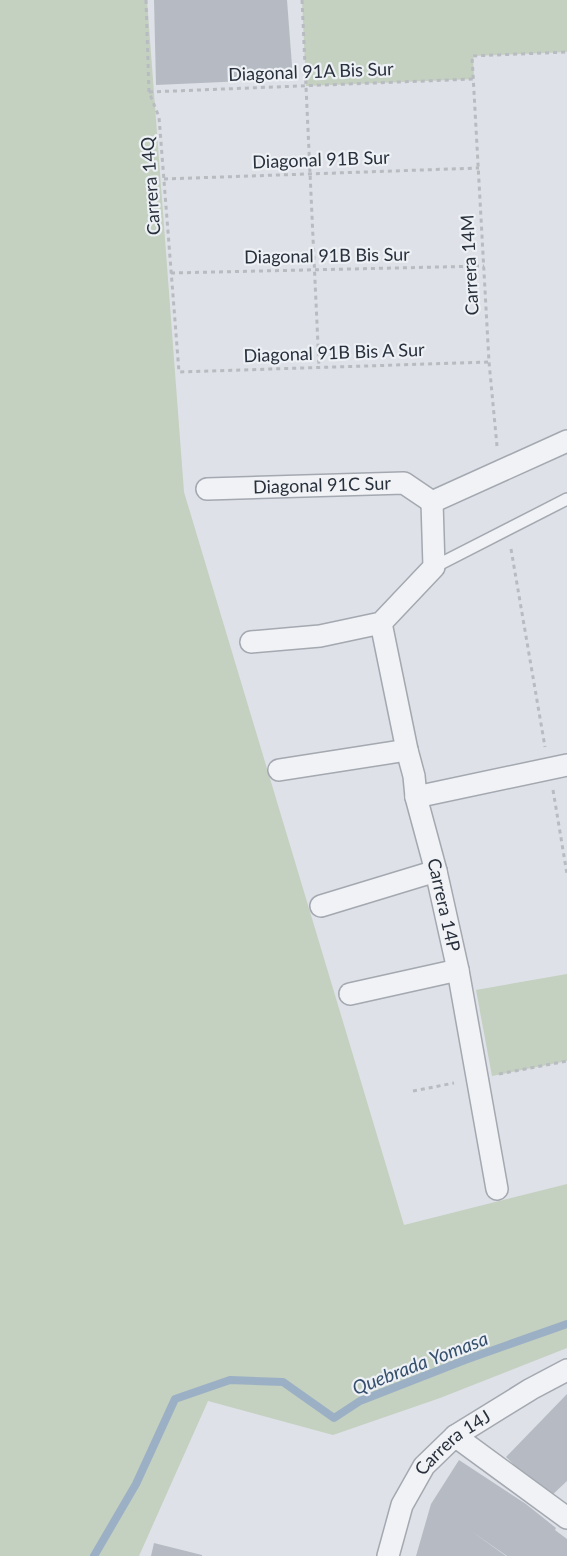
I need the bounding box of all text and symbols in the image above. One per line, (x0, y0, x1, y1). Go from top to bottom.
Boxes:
street label: Diagonal 91A Bis Sur (228, 57, 394, 85)
street label: Carrera 14Q (136, 136, 164, 236)
street label: Diagonal 91B Sur (252, 146, 390, 172)
street label: Carrera 14M (455, 214, 483, 316)
street label: Diagonal 91B Bis Sur (244, 243, 410, 267)
street label: Diagonal 91B Bis A Sur (243, 338, 425, 366)
street label: Diagonal 91C Sur (253, 471, 392, 498)
street label: Carrera 14P (423, 856, 466, 954)
water label: Quebrada Yomasa (349, 1326, 491, 1399)
street label: Carrera 14J (409, 1405, 494, 1478)

